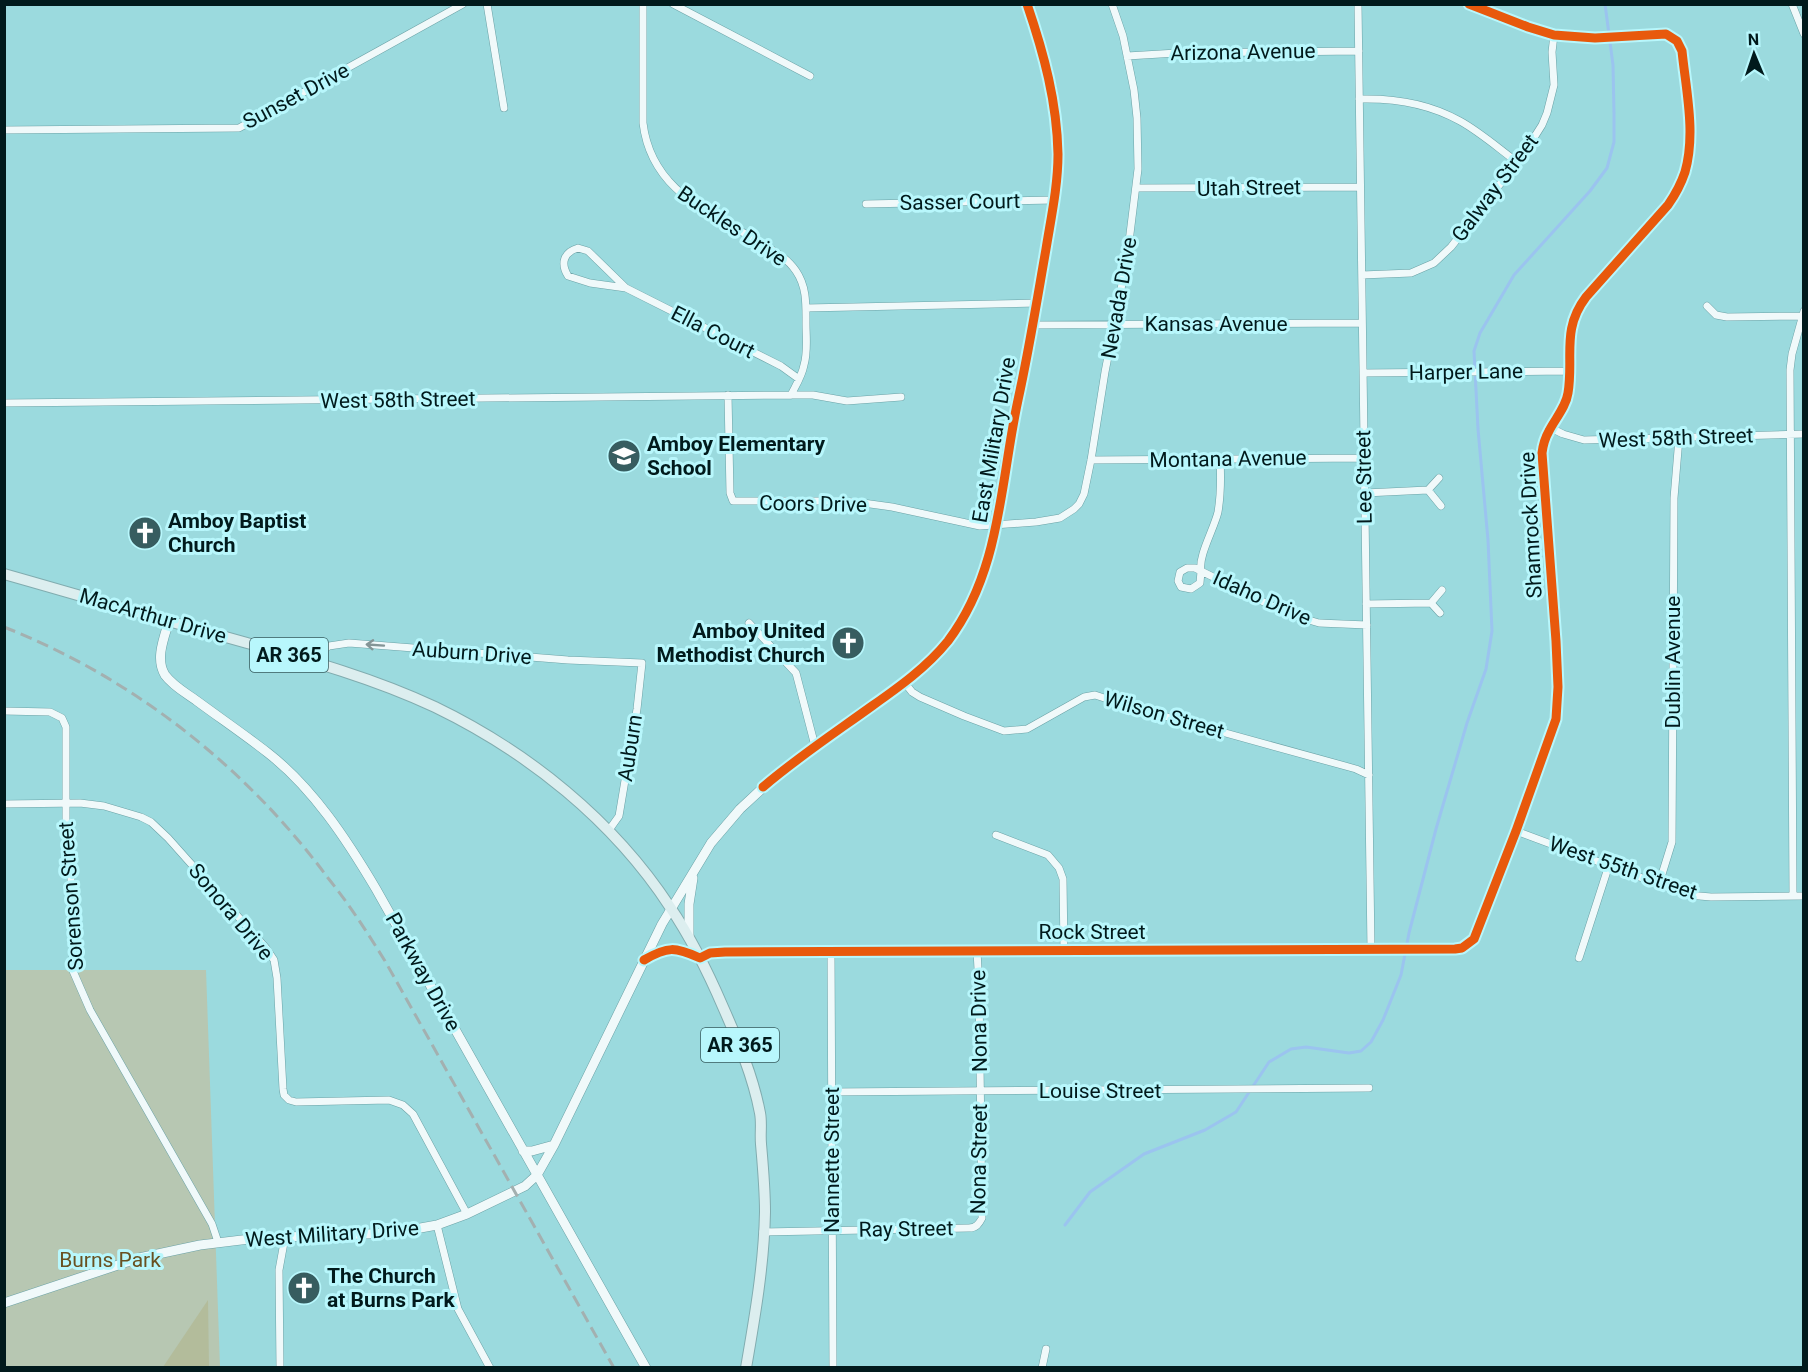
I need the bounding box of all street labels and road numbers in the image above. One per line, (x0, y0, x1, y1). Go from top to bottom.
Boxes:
street label: Arizona Avenue (1170, 39, 1316, 65)
street label: Sunset Drive (239, 58, 353, 134)
street label: Galway Street (1447, 129, 1543, 247)
street label: Utah Street (1197, 175, 1301, 201)
street label: Buckles Drive (673, 181, 791, 271)
street label: Sasser Court (899, 189, 1021, 215)
street label: Nevada Drive (1096, 235, 1142, 361)
street label: Ella Court (667, 301, 759, 363)
street label: Kansas Avenue (1144, 312, 1288, 336)
street label: East Military Drive (968, 355, 1020, 525)
street label: Harper Lane (1409, 359, 1523, 385)
street label: West 58th Street (320, 387, 476, 413)
street label: West 58th Street (1598, 423, 1754, 453)
street label: Lee Street (1351, 430, 1377, 524)
street label: Montana Avenue (1149, 446, 1307, 472)
street label: Shamrock Drive (1515, 451, 1547, 599)
street label: Coors Drive (759, 491, 867, 517)
street label: Idaho Drive (1209, 566, 1315, 630)
street label: MacArthur Drive (77, 584, 229, 648)
street label: Dublin Avenue (1661, 596, 1685, 728)
street label: Auburn Drive (411, 637, 533, 669)
road number: AR 365 (250, 638, 328, 672)
street label: Wilson Street (1101, 686, 1227, 744)
street label: Auburn (613, 713, 647, 783)
street label: Sorenson Street (54, 821, 88, 971)
street label: West 55th Street (1546, 831, 1700, 905)
street label: Sonora Drive (184, 859, 278, 965)
street label: Parkway Drive (381, 909, 465, 1035)
street label: Rock Street (1038, 920, 1146, 944)
street label: Nona Drive (966, 970, 992, 1072)
road number: AR 365 (701, 1028, 779, 1062)
street label: Louise Street (1039, 1079, 1161, 1103)
street label: Nannette Street (820, 1087, 844, 1233)
street label: Nona Street (966, 1103, 992, 1214)
street label: West Military Drive (244, 1216, 420, 1252)
street label: Ray Street (858, 1216, 954, 1242)

